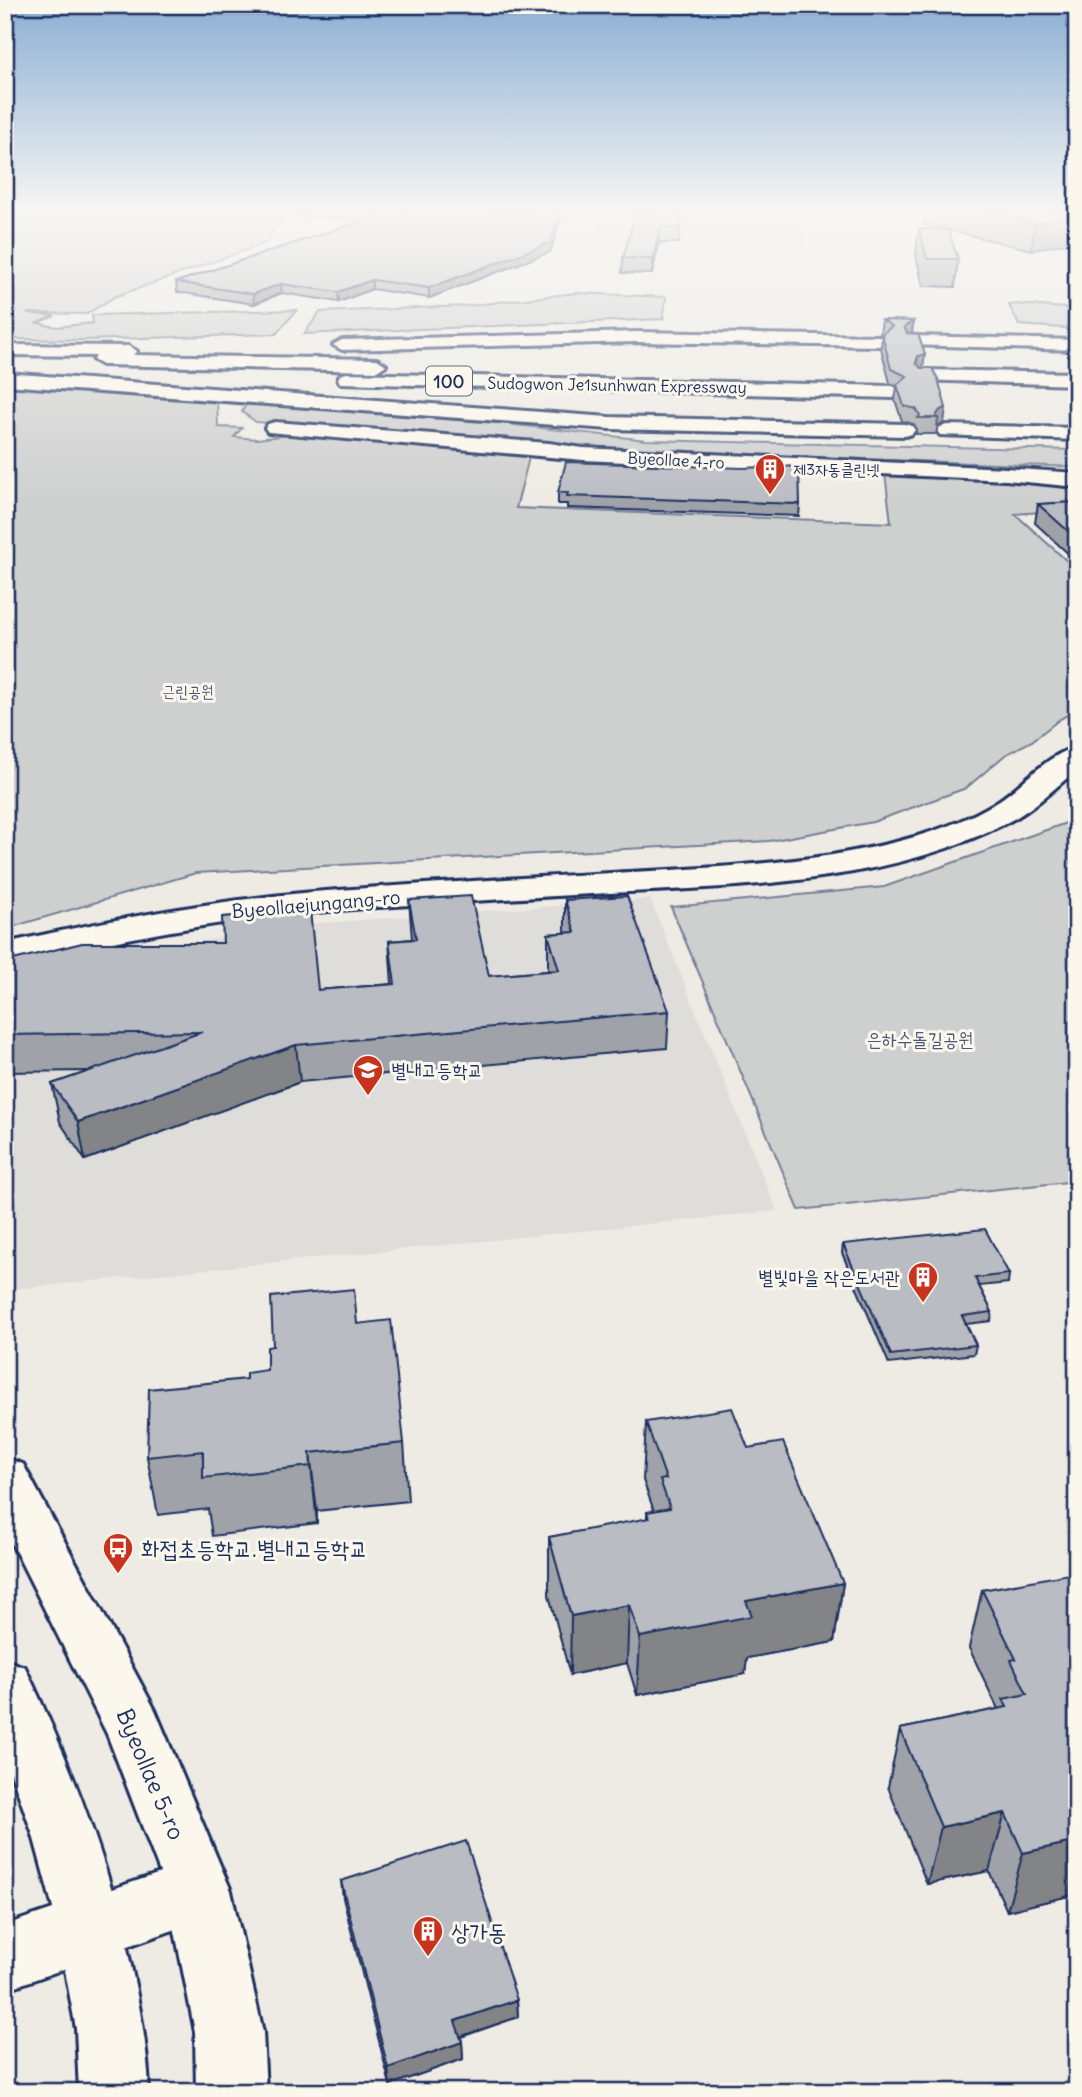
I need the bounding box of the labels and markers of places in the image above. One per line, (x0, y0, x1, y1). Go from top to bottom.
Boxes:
building icon: 제3자동클린넷 (753, 452, 787, 496)
place label: 제3자동클린넷 (793, 459, 879, 479)
school or university icon: 별내고등학교 (351, 1053, 385, 1097)
place label: 별내고등학교 (391, 1058, 483, 1082)
building icon: 별빛마을 작은도서관 (906, 1260, 940, 1304)
place label: 별빛마을 작은도서관 (758, 1265, 900, 1289)
bus stop icon: 화접초등학교.별내고등학교 (101, 1531, 135, 1575)
place label: 화접초등학교.별내고등학교 (141, 1534, 368, 1563)
building icon: 상가동 (411, 1914, 445, 1958)
place label: 상가동 (451, 1917, 507, 1946)

